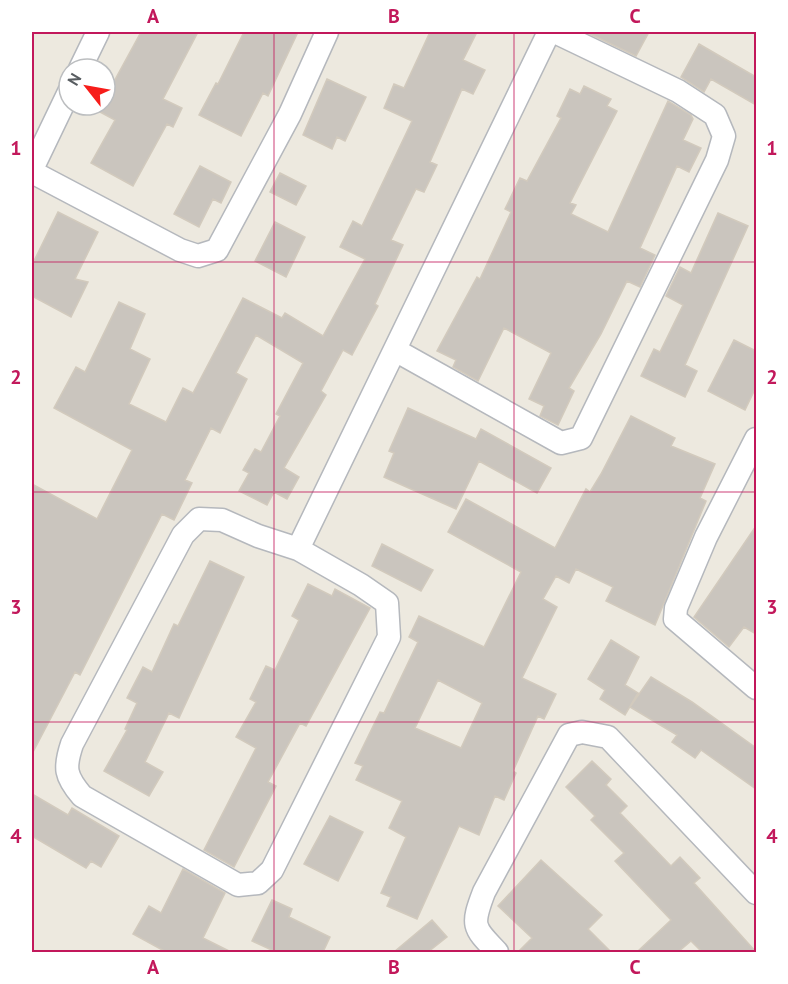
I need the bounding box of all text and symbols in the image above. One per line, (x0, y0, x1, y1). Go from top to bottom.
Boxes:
text: A (147, 3, 160, 29)
text: B (388, 3, 400, 29)
text: C (629, 3, 641, 29)
north arrow (57, 57, 117, 117)
text: N (63, 70, 85, 89)
text: 1 (10, 135, 22, 161)
text: 1 (766, 135, 778, 161)
text: 2 (10, 364, 22, 390)
text: 2 (766, 364, 778, 390)
text: 3 (10, 594, 22, 620)
text: 3 (766, 594, 778, 620)
text: 4 (10, 823, 22, 849)
text: 4 (766, 823, 778, 849)
text: A (147, 954, 160, 980)
text: B (388, 954, 400, 980)
text: C (629, 954, 641, 980)

